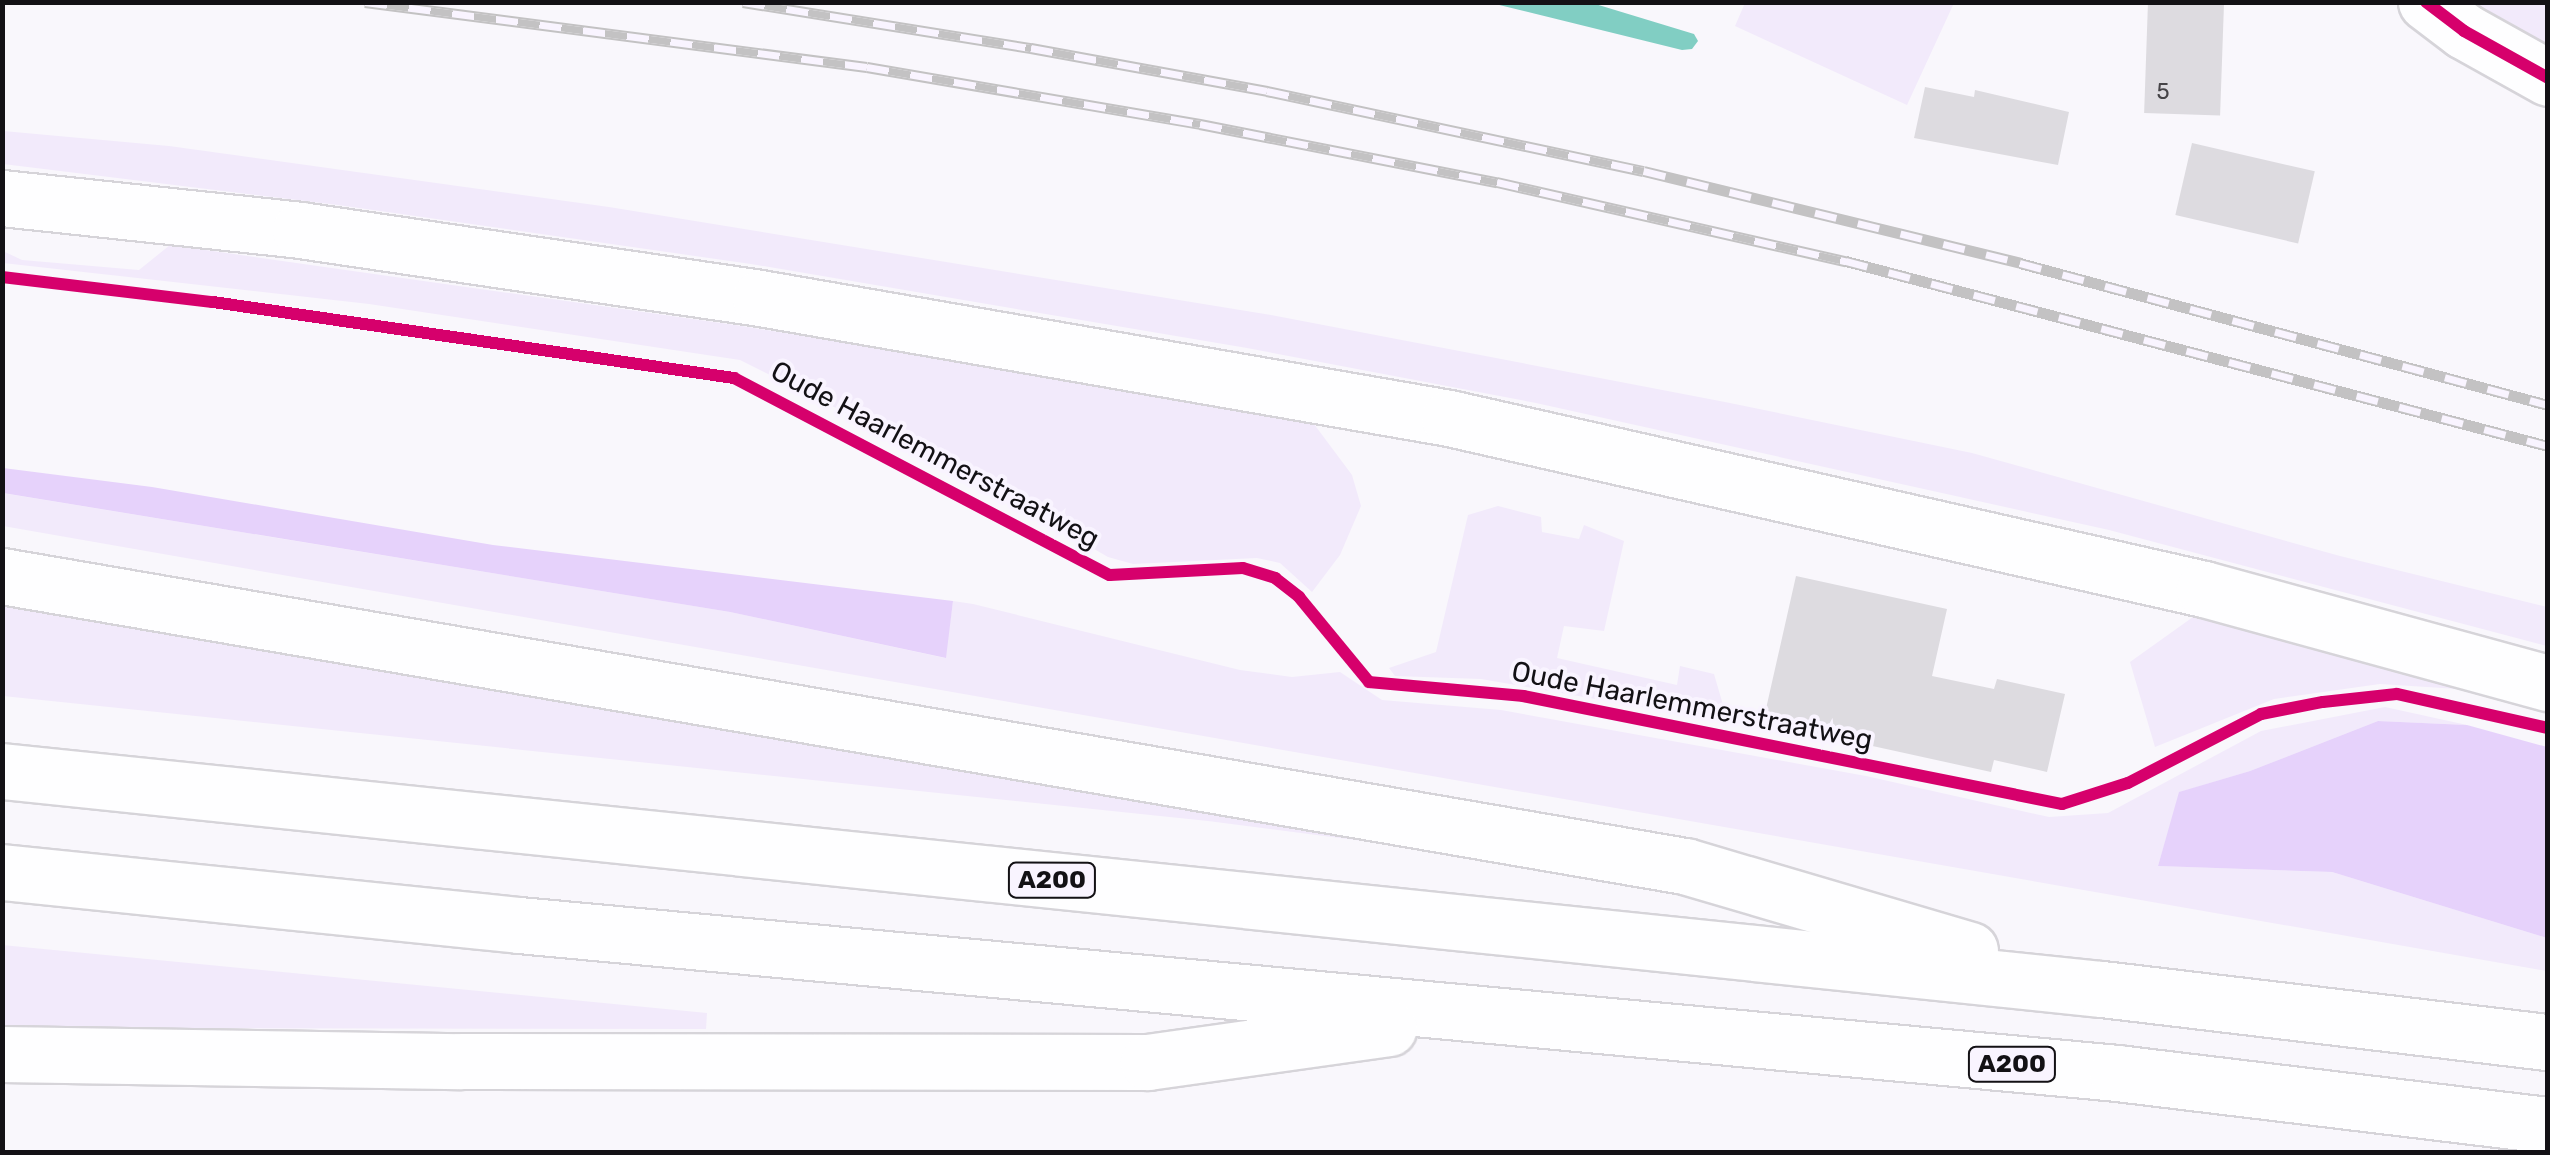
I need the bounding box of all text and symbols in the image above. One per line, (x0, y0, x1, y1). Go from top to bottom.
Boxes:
house number: 5 (2156, 79, 2170, 105)
street label: Oude Haarlemmerstraatweg (765, 354, 1105, 556)
street label: Oude Haarlemmerstraatweg (1509, 654, 1875, 758)
road number: A200 (1007, 860, 1097, 900)
road number: A200 (1967, 1044, 2057, 1084)

